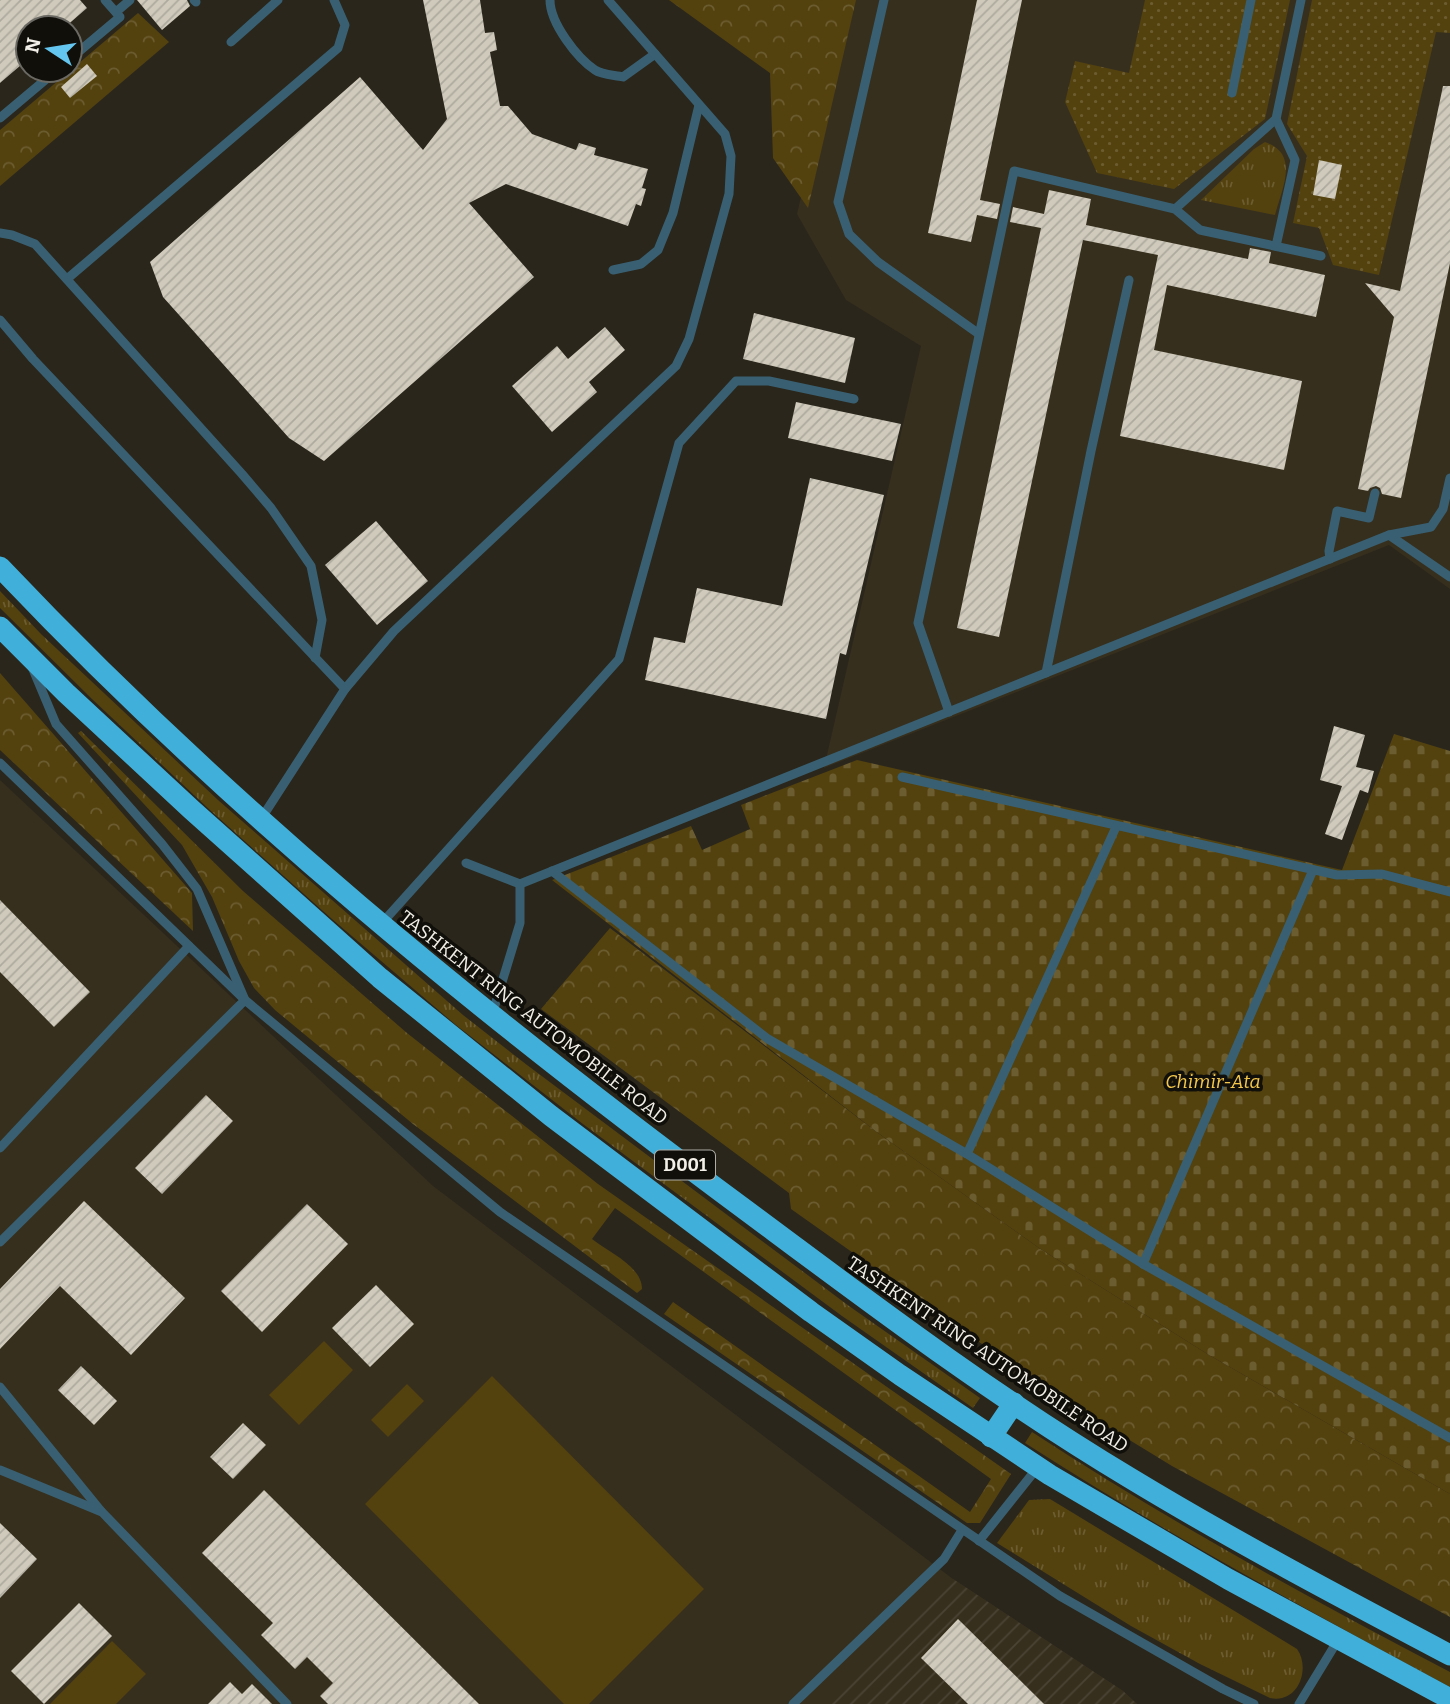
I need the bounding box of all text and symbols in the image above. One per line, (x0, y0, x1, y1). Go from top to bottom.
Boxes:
north arrow (14, 14, 84, 84)
text: N (20, 36, 46, 55)
street label: TASHKENT RING AUTOMOBILE ROAD (395, 905, 672, 1129)
park label: Chimir-Ata (1165, 1070, 1261, 1093)
road number: D001 (655, 1150, 715, 1180)
street label: TASHKENT RING AUTOMOBILE ROAD (843, 1251, 1133, 1457)

